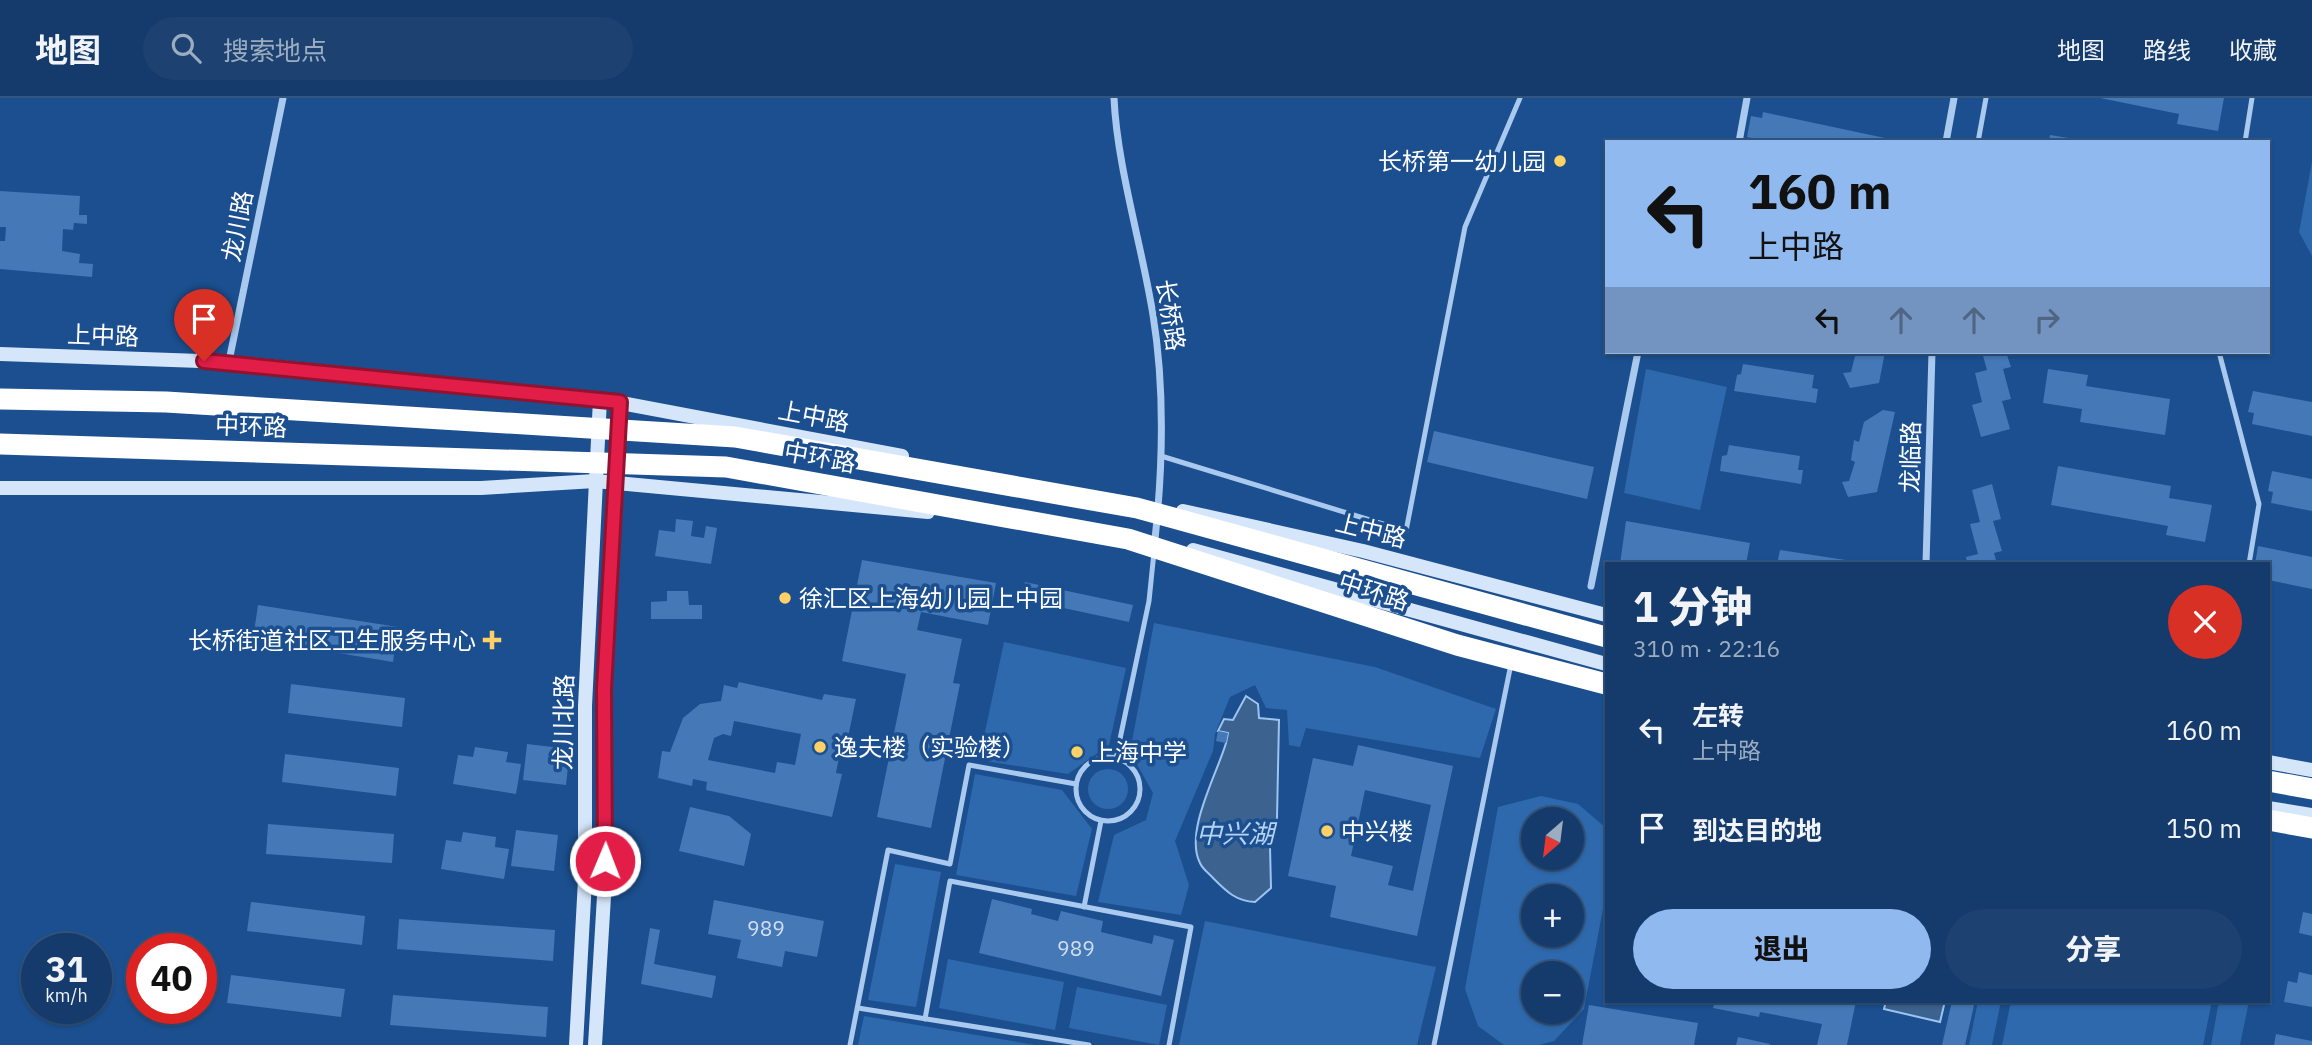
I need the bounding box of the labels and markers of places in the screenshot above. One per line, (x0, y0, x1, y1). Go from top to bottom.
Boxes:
place label: 长桥第一幼儿园 (1378, 145, 1546, 177)
marker: 长桥第一幼儿园 (1552, 153, 1568, 169)
pin (174, 289, 234, 361)
place label: 徐汇区上海幼儿园上中园 (799, 582, 1063, 614)
marker: 徐汇区上海幼儿园上中园 (777, 590, 793, 606)
place label: 长桥街道社区卫生服务中心 (188, 624, 476, 656)
marker: 长桥街道社区卫生服务中心 (482, 630, 502, 650)
place label: 逸夫楼（实验楼） (834, 731, 1026, 763)
place label: 上海中学 (1091, 736, 1187, 768)
marker: 逸夫楼（实验楼） (812, 739, 828, 755)
marker: 上海中学 (1069, 744, 1085, 760)
place label: 中兴楼 (1341, 815, 1413, 847)
marker: 中兴楼 (1319, 823, 1335, 839)

